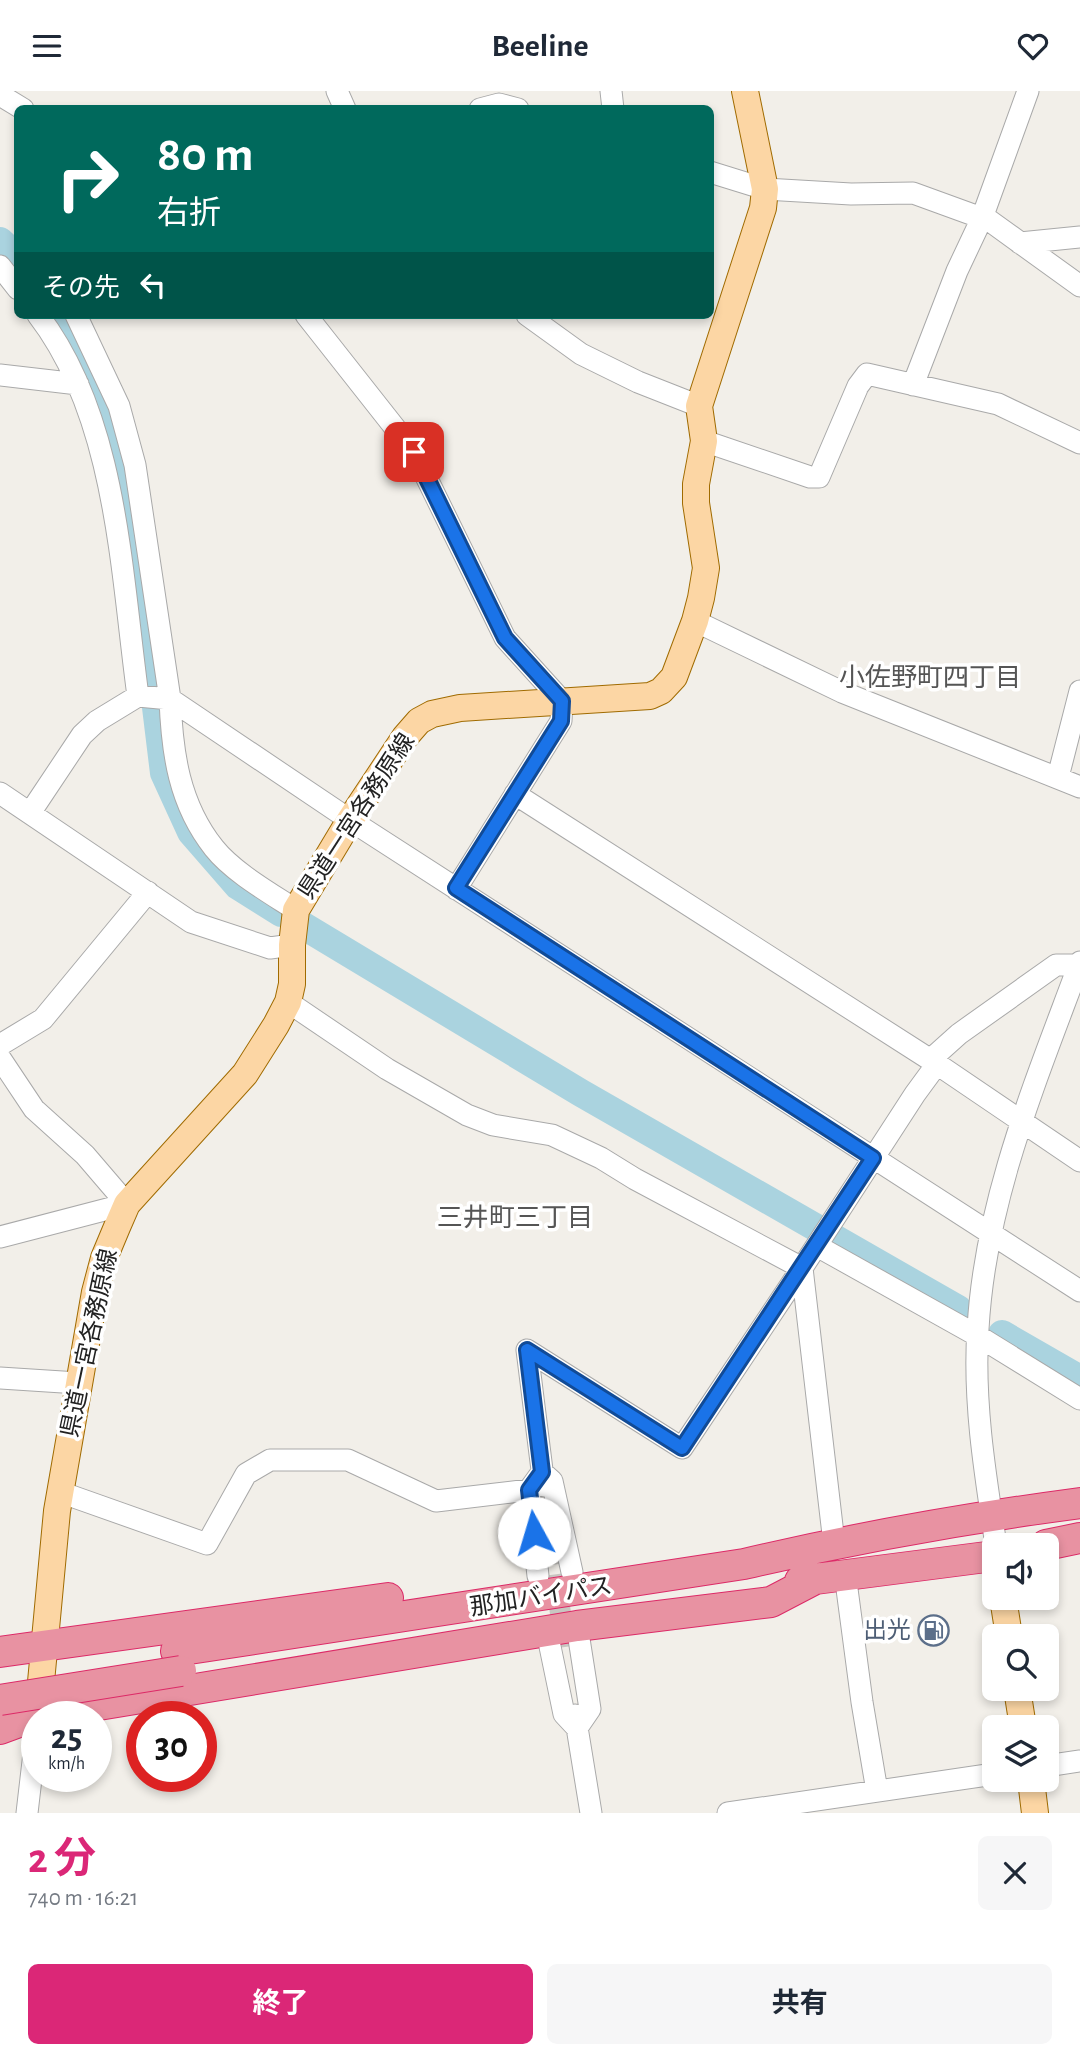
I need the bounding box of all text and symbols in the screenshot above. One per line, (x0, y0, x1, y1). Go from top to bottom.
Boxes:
icon: menu (28, 27, 66, 65)
icon: heart (1014, 27, 1052, 65)
text: Beeline (491, 30, 589, 62)
text: 80 m (157, 131, 254, 180)
icon: right (42, 133, 133, 224)
text: 右折 (157, 197, 221, 229)
icon: left (134, 266, 172, 304)
text: その先 (42, 275, 120, 301)
pin (384, 422, 444, 482)
icon: arrive (395, 433, 433, 471)
district label: 小佐野町四丁目 (839, 664, 1021, 691)
street label: 県道一宮各務原線 (293, 728, 419, 904)
district label: 三井町三丁目 (437, 1204, 593, 1231)
street label: 県道一宮各務原線 (56, 1246, 122, 1440)
position arrow (497, 1496, 571, 1570)
map controls (982, 1533, 1059, 1792)
button: sound (982, 1533, 1059, 1610)
street label: 那加バイパス (468, 1573, 614, 1620)
fuel station icon: 出光 (917, 1613, 951, 1647)
place label: 出光 (863, 1617, 911, 1643)
button: search (982, 1624, 1059, 1701)
speed limit sign: 30 (126, 1701, 217, 1792)
button: layers (982, 1715, 1059, 1792)
text: 25 (51, 1720, 82, 1755)
text: km/h (48, 1755, 85, 1773)
button: close (978, 1836, 1052, 1910)
text: 2 分 (28, 1838, 96, 1880)
text: 740 m · 16:21 (28, 1887, 138, 1910)
button: 終了 (28, 1964, 533, 2044)
button: 共有 (547, 1964, 1052, 2044)

